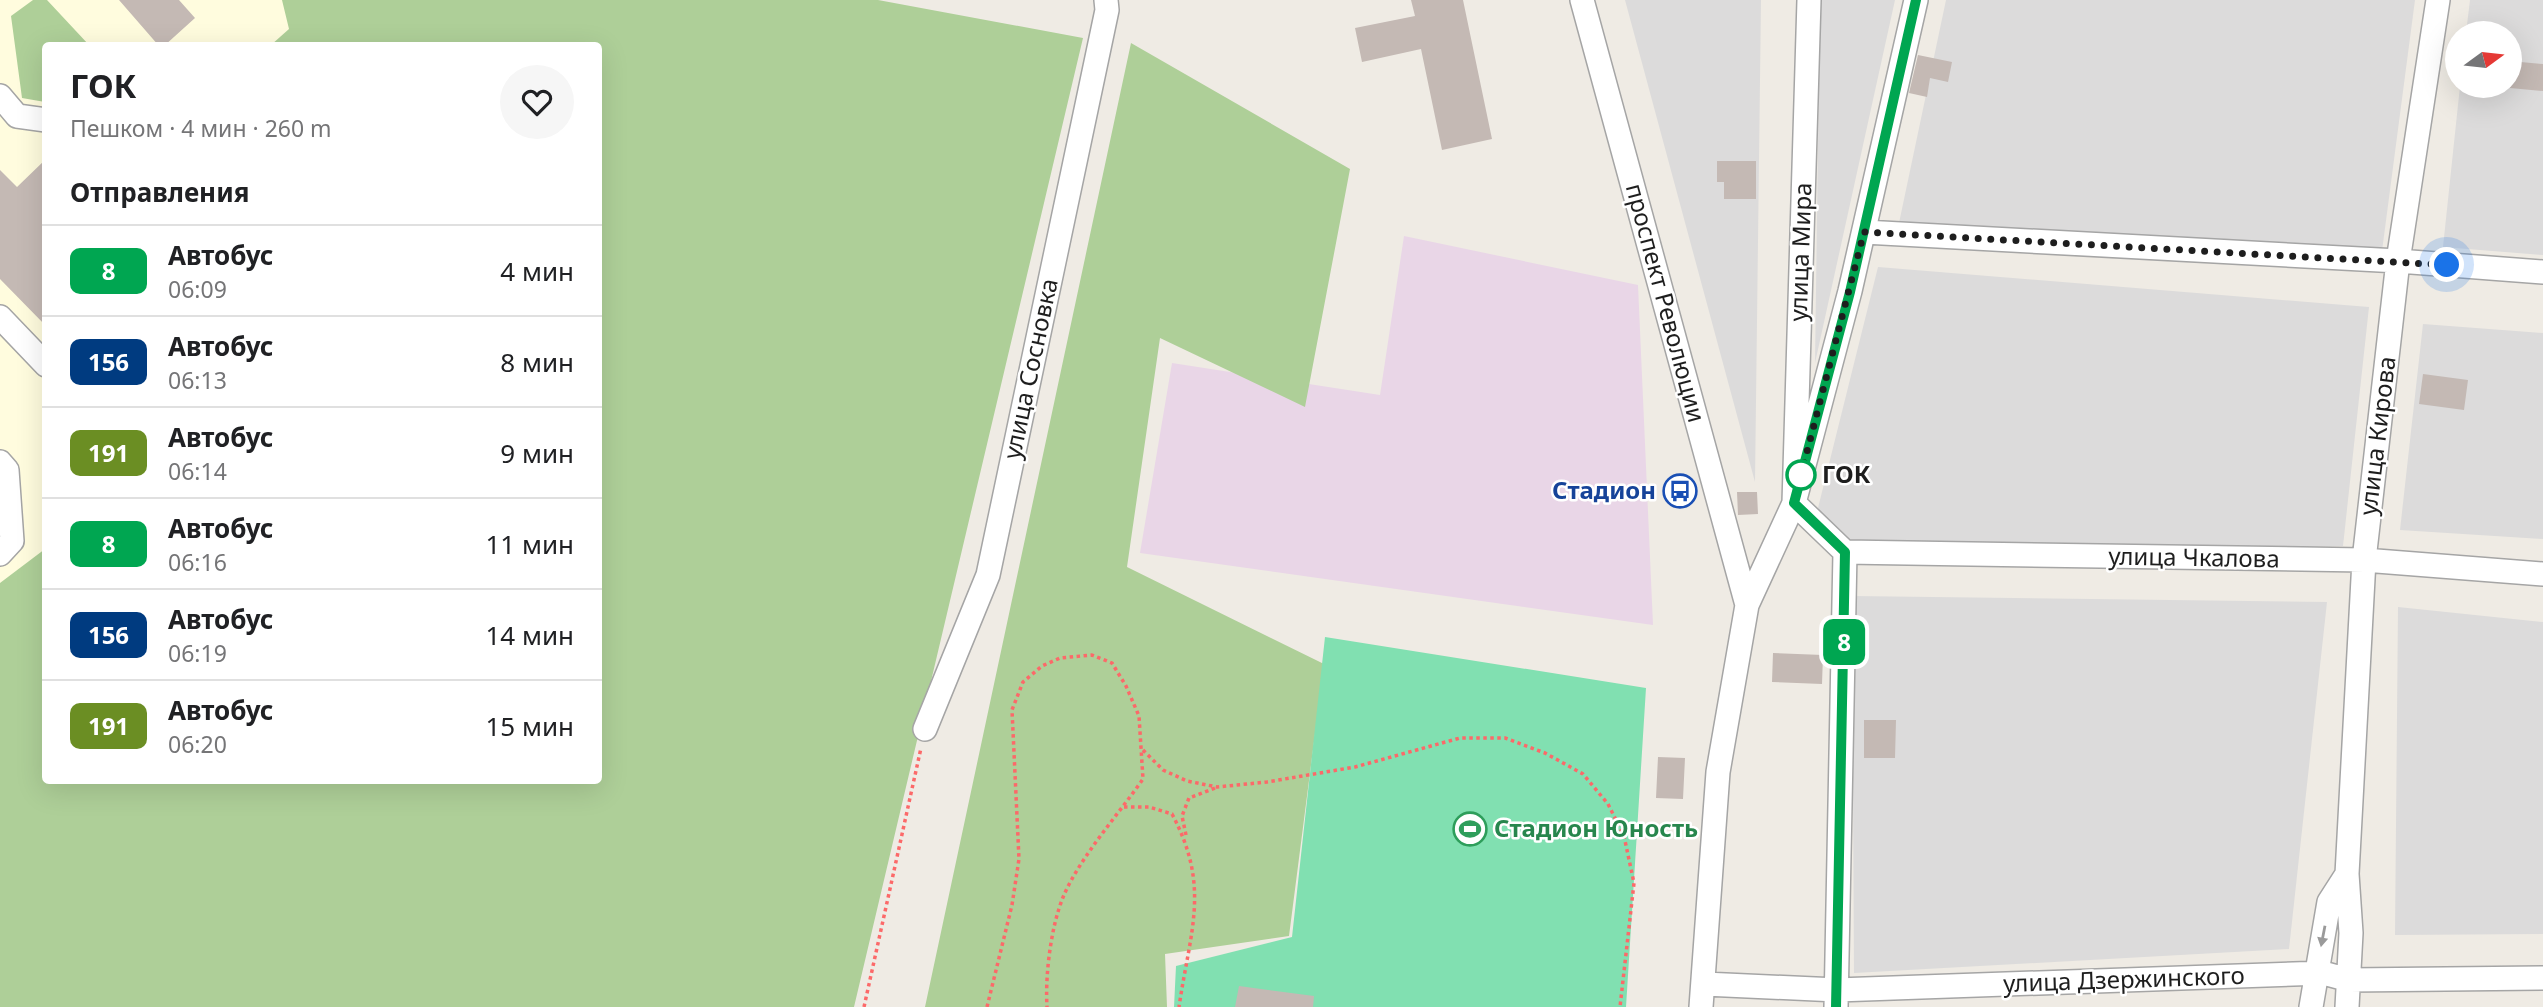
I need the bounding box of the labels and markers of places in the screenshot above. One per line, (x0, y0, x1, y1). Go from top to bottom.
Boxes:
place label: ГОК (1822, 457, 1871, 490)
marker: ГОК (1786, 460, 1816, 490)
bus stop icon: Стадион (1661, 472, 1699, 510)
place label: Стадион (1552, 473, 1656, 506)
sports icon: Стадион Юность (1451, 810, 1489, 848)
place label: Стадион Юность (1494, 811, 1698, 844)

